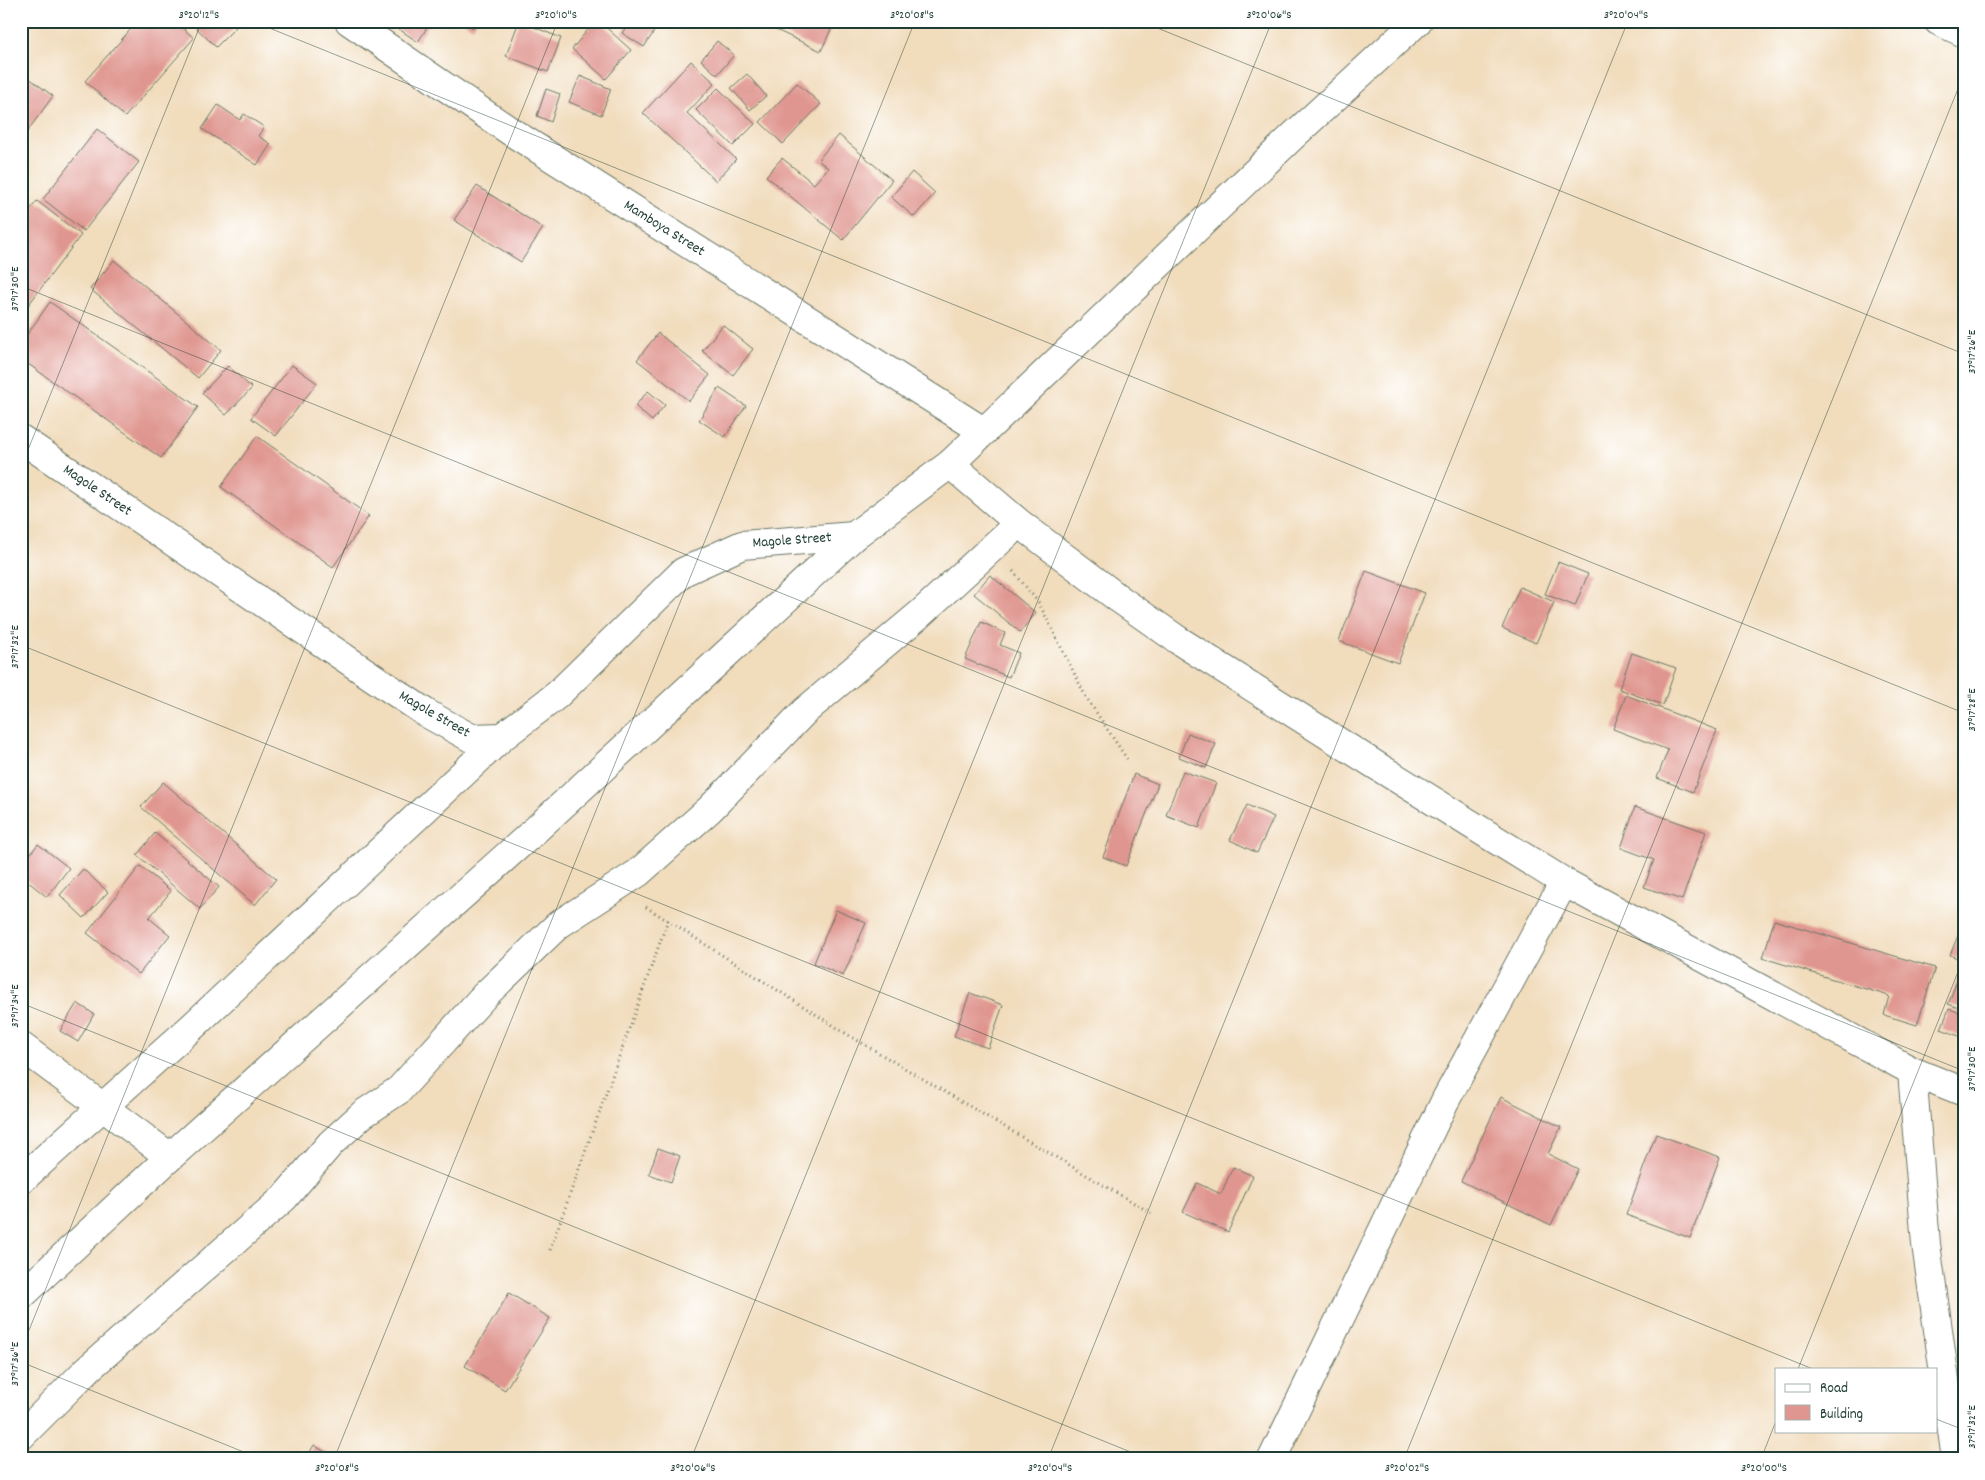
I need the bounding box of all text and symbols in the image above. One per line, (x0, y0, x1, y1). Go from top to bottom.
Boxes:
text: 3°20'12"S (179, 7, 219, 24)
text: 3°20'10"S (535, 7, 577, 24)
text: 3°20'08"S (890, 7, 934, 24)
text: 3°20'06"S (1246, 7, 1292, 24)
text: 3°20'04"S (1604, 7, 1648, 24)
street label: Mamboya Street (619, 195, 709, 263)
text: 37°17'30"E (7, 266, 24, 311)
text: 37°17'26"E (1964, 329, 1981, 374)
street label: Magole Street (58, 460, 136, 522)
street label: Magole Street (752, 527, 833, 555)
text: 37°17'32"E (7, 625, 24, 669)
street label: Magole Street (394, 686, 474, 745)
text: 37°17'28"E (1964, 688, 1981, 732)
text: 37°17'34"E (7, 984, 24, 1028)
text: 37°17'30"E (1964, 1046, 1981, 1091)
text: 37°17'36"E (7, 1341, 24, 1386)
legend (1775, 1368, 1938, 1432)
text: Road (1820, 1378, 1848, 1400)
text: Building (1820, 1404, 1863, 1426)
text: 37°17'32"E (1964, 1405, 1981, 1449)
text: 3°20'08"S (315, 1460, 359, 1477)
text: 3°20'06"S (670, 1460, 716, 1477)
text: 3°20'04"S (1028, 1460, 1072, 1477)
text: 3°20'02"S (1385, 1460, 1429, 1477)
text: 3°20'00"S (1741, 1460, 1787, 1477)

